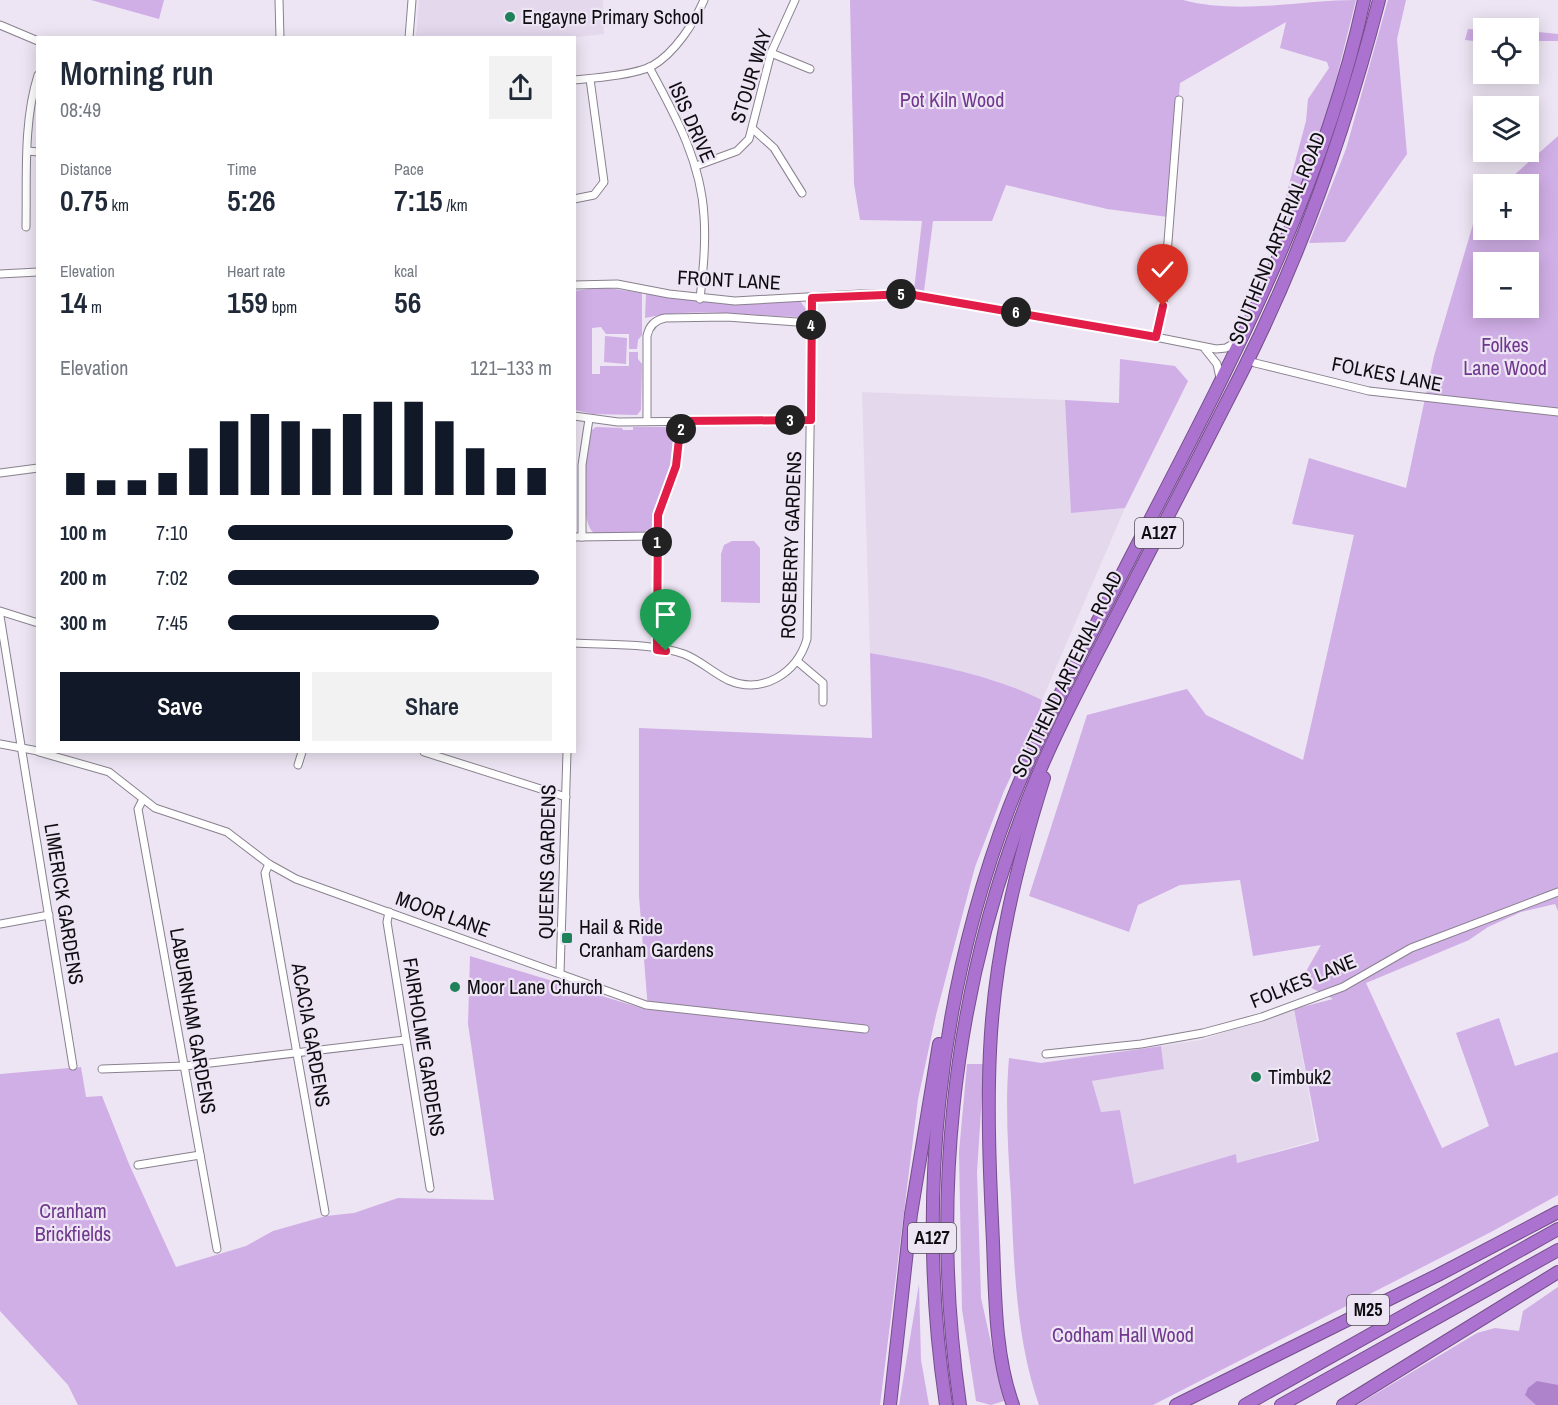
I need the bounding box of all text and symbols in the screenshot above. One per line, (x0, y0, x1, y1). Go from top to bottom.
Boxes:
place label: Engayne Primary School (522, 3, 703, 30)
marker: Engayne Primary School (503, 10, 517, 24)
map controls (1473, 18, 1539, 318)
button: locate (1473, 18, 1539, 84)
street label: STOUR WAY (723, 25, 778, 126)
text: Morning run (60, 51, 214, 95)
button: share (489, 56, 552, 119)
street label: ISIS DRIVE (663, 77, 722, 166)
park label: Pot Kiln Wood (900, 86, 1004, 113)
text: 08:49 (60, 96, 101, 123)
button: layers (1473, 96, 1539, 162)
street label: SOUTHEND ARTERIAL ROAD (1222, 128, 1332, 348)
text: Distance (60, 158, 112, 180)
text: Time (227, 158, 257, 180)
text: Pace (394, 158, 424, 180)
button: + (1473, 174, 1539, 240)
text: 0.75 (60, 180, 108, 220)
text: 5:26 (227, 180, 276, 220)
text: 7:15 (394, 180, 443, 220)
text: km (108, 194, 129, 216)
text: /km (443, 194, 468, 216)
pin (1137, 244, 1188, 306)
button: − (1473, 252, 1539, 318)
icon: check (1146, 253, 1179, 286)
text: Elevation (60, 260, 115, 282)
text: Heart rate (227, 260, 285, 282)
text: kcal (394, 260, 417, 282)
street label: FRONT LANE (677, 263, 781, 296)
pin: 5 (886, 279, 916, 309)
text: 14 (60, 282, 87, 322)
text: 159 (227, 282, 268, 322)
text: 56 (394, 282, 421, 322)
text: 5 (897, 283, 905, 305)
text: m (87, 296, 102, 318)
text: bpm (268, 296, 297, 318)
pin: 6 (1001, 297, 1031, 327)
text: 6 (1012, 301, 1020, 323)
pin: 4 (796, 310, 826, 340)
text: 4 (807, 314, 815, 336)
park label: Folkes Lane Wood (1463, 331, 1547, 381)
street label: FOLKES LANE (1329, 350, 1445, 397)
text: Elevation (60, 354, 128, 381)
text: 121–133 m (470, 354, 552, 381)
pin: 3 (775, 405, 805, 435)
text: 3 (786, 409, 794, 431)
pin: 2 (666, 414, 696, 444)
text: 2 (677, 418, 685, 440)
street label: ROSEBERRY GARDENS (774, 450, 807, 639)
road number: A127 (1135, 518, 1183, 548)
text: 100 m (60, 519, 107, 546)
text: 7:10 (156, 519, 188, 546)
pin: 1 (642, 527, 672, 557)
text: 1 (653, 531, 661, 553)
text: 200 m (60, 564, 107, 591)
text: 7:02 (156, 564, 188, 591)
street label: SOUTHEND ARTERIAL ROAD (1005, 566, 1128, 782)
pin (640, 589, 691, 651)
icon: arrive (649, 598, 682, 631)
text: 300 m (60, 609, 107, 636)
text: 7:45 (156, 609, 188, 636)
button: Save (60, 672, 300, 741)
button: Share (312, 672, 552, 741)
street label: QUEENS GARDENS (532, 784, 561, 940)
street label: LIMERICK GARDENS (38, 821, 91, 987)
street label: MOOR LANE (392, 884, 494, 943)
place label: Hail & Ride Cranham Gardens (579, 913, 714, 963)
street label: LABURNHAM GARDENS (164, 926, 223, 1116)
marker: Hail & Ride Cranham Gardens (560, 931, 574, 945)
street label: FOLKES LANE (1246, 947, 1360, 1014)
street label: FAIRHOLME GARDENS (397, 956, 452, 1138)
street label: ACACIA GARDENS (285, 960, 337, 1109)
place label: Moor Lane Church (467, 973, 603, 1000)
marker: Moor Lane Church (448, 980, 462, 994)
place label: Timbuk2 (1268, 1063, 1331, 1090)
marker: Timbuk2 (1249, 1070, 1263, 1084)
park label: Cranham Brickfields (35, 1197, 111, 1247)
road number: A127 (908, 1223, 956, 1253)
road number: M25 (1347, 1295, 1389, 1325)
park label: Codham Hall Wood (1052, 1321, 1194, 1348)

